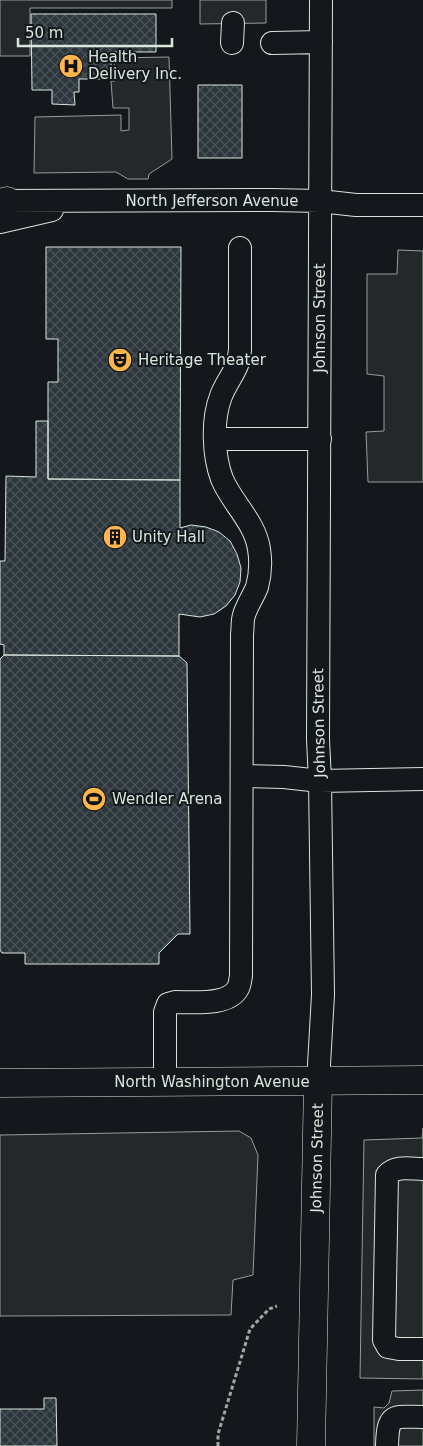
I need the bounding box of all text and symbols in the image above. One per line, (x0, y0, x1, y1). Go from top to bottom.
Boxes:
scale bar (18, 15, 171, 47)
text: 50 m (25, 24, 63, 42)
place label: Health Delivery Inc. (88, 48, 182, 83)
hospital icon: Health Delivery Inc. (58, 53, 84, 79)
street label: North Jefferson Avenue (125, 192, 299, 210)
street label: Johnson Street (311, 263, 329, 374)
theatre icon: Heritage Theater (107, 347, 133, 373)
place label: Heritage Theater (138, 351, 267, 369)
building icon: Unity Hall (102, 524, 128, 550)
place label: Unity Hall (132, 528, 205, 546)
street label: Johnson Street (309, 668, 329, 779)
sports icon: Wendler Arena (81, 786, 107, 812)
place label: Wendler Arena (112, 790, 223, 808)
street label: North Washington Avenue (114, 1073, 310, 1091)
street label: Johnson Street (307, 1103, 327, 1214)

